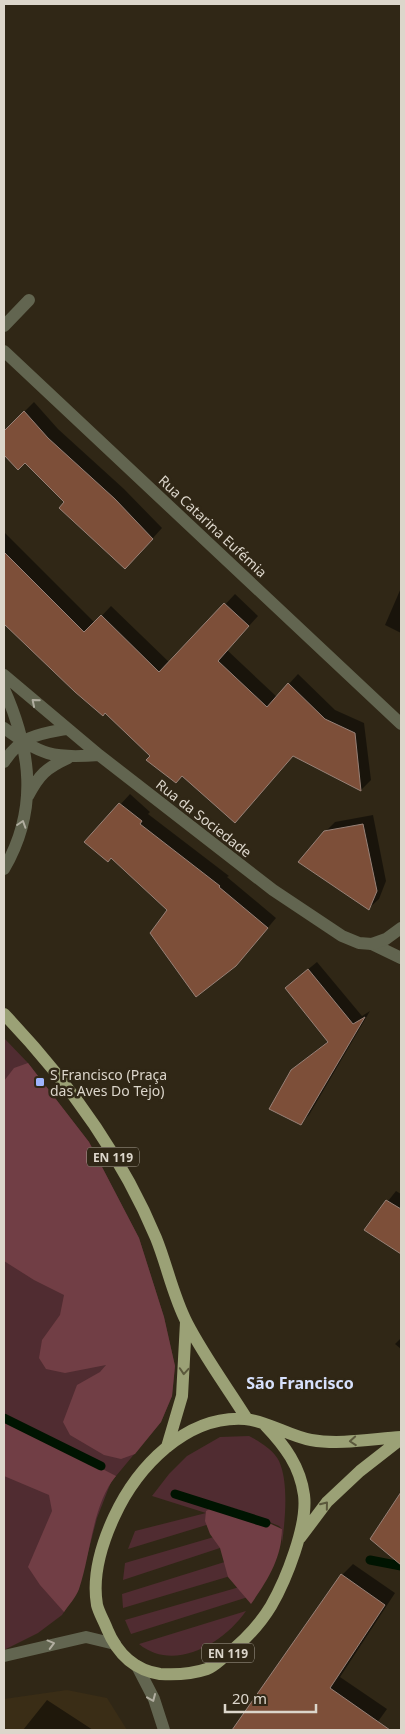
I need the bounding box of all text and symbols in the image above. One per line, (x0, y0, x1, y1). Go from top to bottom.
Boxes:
street label: Rua Catarina Eufémia (155, 471, 271, 581)
one-way arrow (31, 699, 40, 708)
street label: Rua da Sociedade (152, 775, 256, 861)
one-way arrow (16, 820, 26, 828)
place label: S Francisco (Praça das Aves Do Tejo) (50, 1065, 167, 1100)
marker: S Francisco (Praça das Aves Do Tejo) (34, 1076, 46, 1088)
road number: EN 119 (87, 1148, 139, 1166)
one-way arrow (179, 1367, 190, 1375)
district label: São Francisco (246, 1372, 354, 1394)
one-way arrow (348, 1435, 356, 1446)
one-way arrow (319, 1502, 328, 1511)
one-way arrow (46, 1639, 55, 1650)
road number: EN 119 (202, 1644, 254, 1662)
scale bar (225, 1682, 316, 1714)
text: 20 m (232, 1688, 267, 1708)
one-way arrow (146, 1693, 157, 1702)

